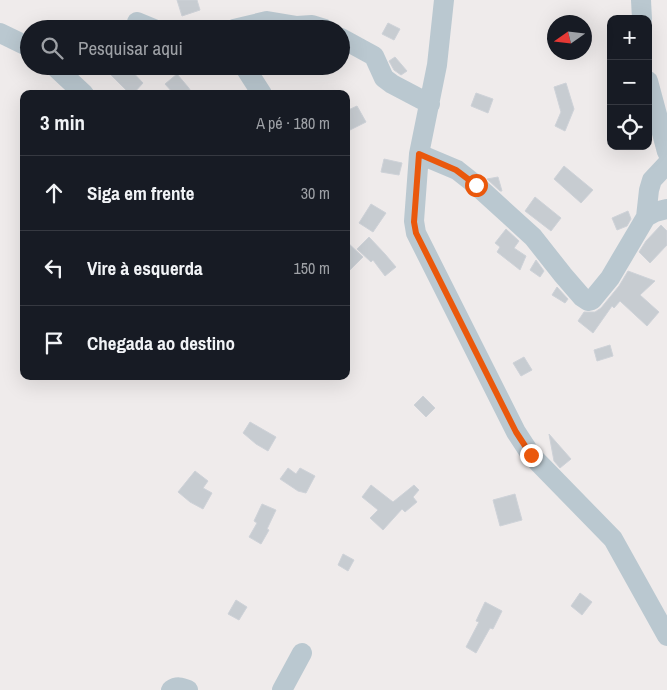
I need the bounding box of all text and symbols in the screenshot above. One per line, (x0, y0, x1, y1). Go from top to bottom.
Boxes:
north arrow (547, 15, 592, 60)
map controls (607, 15, 652, 150)
button: + (607, 15, 652, 60)
search box (20, 20, 350, 75)
icon: search (38, 34, 66, 62)
text: Pesquisar aqui (78, 35, 183, 61)
button: − (607, 60, 652, 105)
button: locate (607, 105, 652, 150)
text: 3 min (40, 108, 85, 137)
text: A pé · 180 m (256, 112, 330, 134)
route start (465, 174, 488, 197)
icon: ahead (40, 179, 68, 207)
text: Siga em frente (87, 180, 194, 206)
text: 30 m (301, 182, 330, 204)
icon: left (40, 254, 68, 282)
text: Vire à esquerda (87, 255, 203, 281)
text: 150 m (294, 257, 330, 279)
icon: arrive (40, 329, 68, 357)
text: Chegada ao destino (87, 330, 235, 356)
route end (520, 444, 543, 467)

